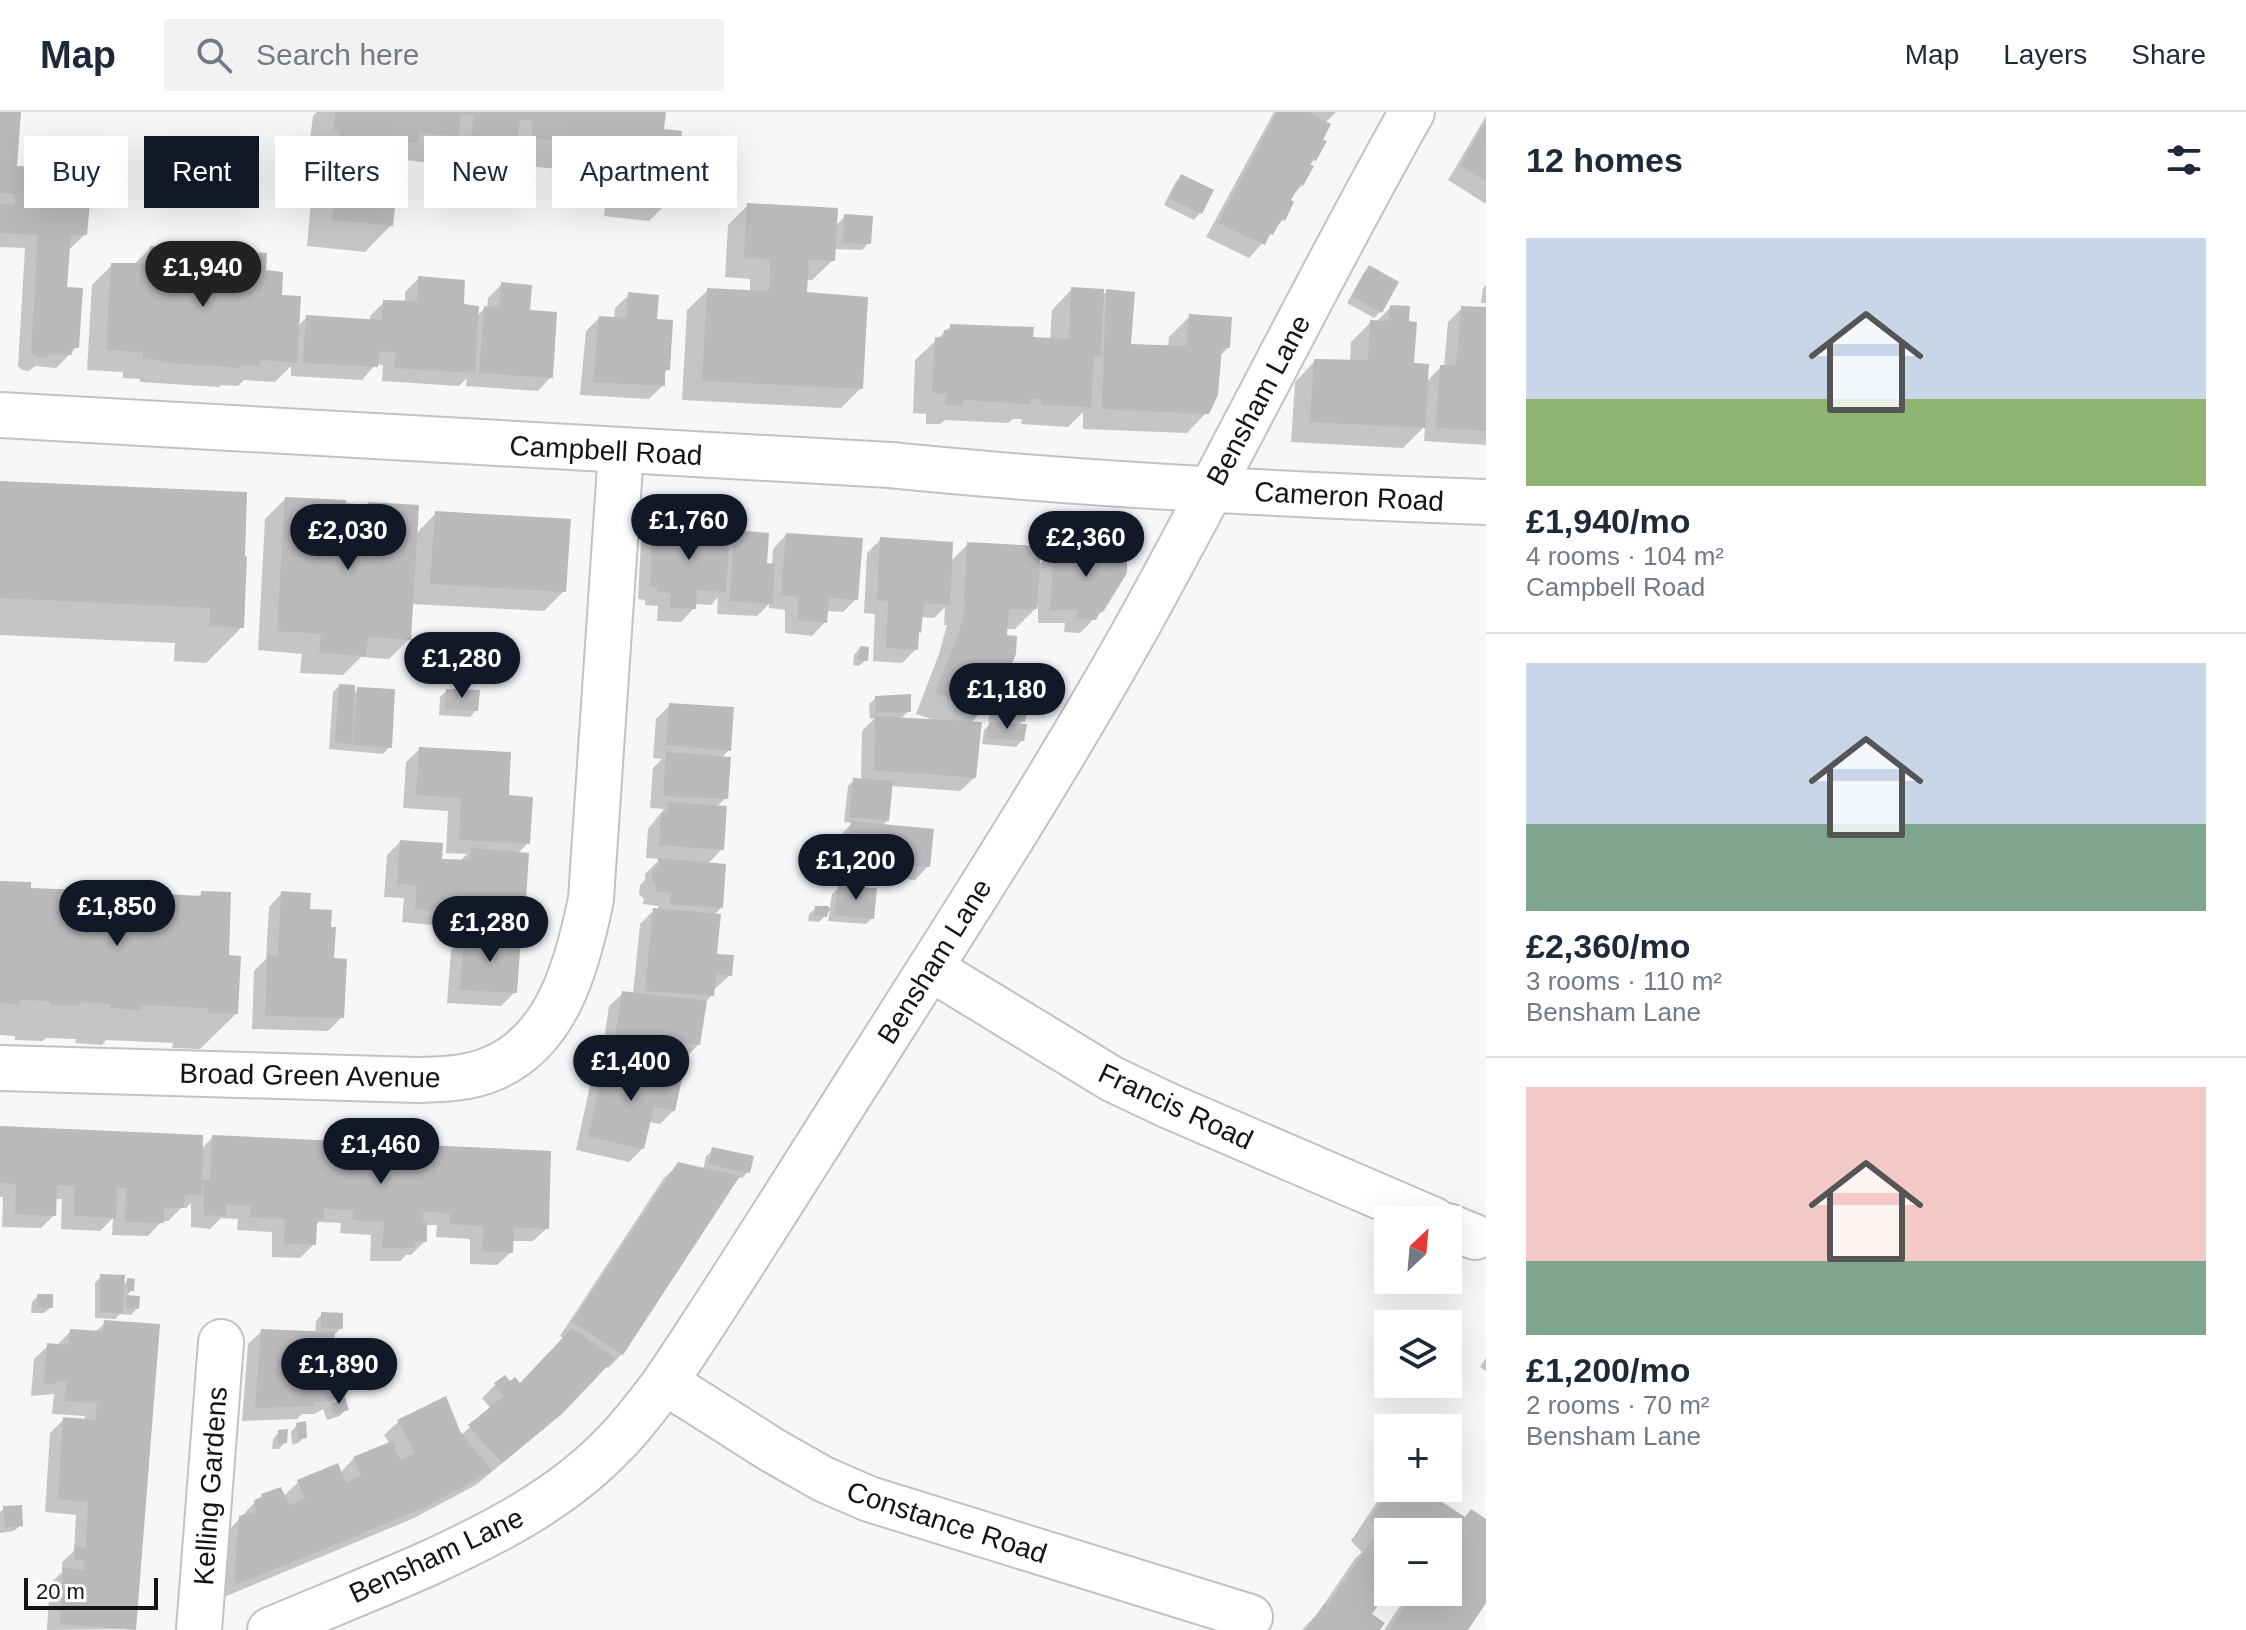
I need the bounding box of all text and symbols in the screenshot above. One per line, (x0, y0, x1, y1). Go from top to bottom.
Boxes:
search box (164, 19, 724, 91)
icon: search (192, 33, 236, 77)
text: Map (40, 34, 116, 76)
text: Search here (256, 38, 419, 71)
text: Map (1905, 39, 1959, 70)
text: Layers (2003, 39, 2087, 70)
text: Share (2131, 39, 2206, 70)
chip: Buy (24, 136, 128, 208)
chip: Rent (144, 136, 259, 208)
chip: Filters (275, 136, 408, 208)
chip: New (424, 136, 536, 208)
chip: Apartment (552, 136, 737, 208)
icon: filters (2162, 138, 2206, 182)
text: 12 homes (1526, 141, 1683, 179)
pin: £1,940 (138, 241, 268, 309)
text: £1,940 (163, 252, 243, 282)
icon: home (1794, 290, 1938, 434)
street label: Bensham Lane (1201, 310, 1316, 491)
street label: Campbell Road (509, 430, 703, 471)
street label: Cameron Road (1253, 476, 1445, 517)
pin: £1,760 (624, 494, 754, 562)
text: £1,940/mo (1526, 502, 1690, 540)
pin: £2,030 (283, 504, 413, 572)
text: £1,760 (649, 505, 729, 535)
pin: £2,360 (1021, 511, 1151, 579)
text: £2,030 (308, 515, 388, 545)
text: £2,360 (1046, 522, 1126, 552)
text: 4 rooms · 104 m² (1526, 541, 1724, 571)
text: Campbell Road (1526, 572, 1705, 602)
pin: £1,280 (397, 632, 527, 700)
text: £1,280 (422, 643, 502, 673)
pin: £1,180 (942, 663, 1072, 731)
text: £1,180 (967, 674, 1047, 704)
icon: home (1794, 715, 1938, 859)
pin: £1,200 (791, 834, 921, 902)
text: £1,200 (816, 845, 896, 875)
street label: Bensham Lane (871, 873, 997, 1049)
pin: £1,850 (52, 880, 182, 948)
text: £1,850 (77, 891, 157, 921)
pin: £1,280 (425, 896, 555, 964)
text: £1,280 (450, 907, 530, 937)
text: £2,360/mo (1526, 927, 1690, 965)
text: 3 rooms · 110 m² (1526, 966, 1722, 996)
text: Bensham Lane (1526, 997, 1701, 1027)
pin: £1,400 (566, 1035, 696, 1103)
text: £1,400 (591, 1046, 671, 1076)
street label: Francis Road (1094, 1057, 1258, 1156)
street label: Broad Green Avenue (179, 1058, 441, 1093)
pin: £1,460 (316, 1118, 446, 1186)
text: £1,460 (341, 1129, 421, 1159)
icon: home (1794, 1139, 1938, 1283)
north arrow (1374, 1206, 1462, 1294)
map controls (1374, 1206, 1462, 1606)
button: layers (1374, 1310, 1462, 1398)
pin: £1,890 (274, 1338, 404, 1406)
text: £1,890 (299, 1349, 379, 1379)
text: £1,200/mo (1526, 1351, 1690, 1389)
street label: Kelling Gardens (188, 1386, 233, 1586)
text: 2 rooms · 70 m² (1526, 1390, 1710, 1420)
button: + (1374, 1414, 1462, 1502)
text: Bensham Lane (1526, 1421, 1701, 1451)
street label: Constance Road (843, 1476, 1051, 1569)
street label: Bensham Lane (344, 1502, 528, 1609)
button: − (1374, 1518, 1462, 1606)
scale bar (24, 1574, 158, 1610)
text: 20 m (36, 1579, 85, 1604)

